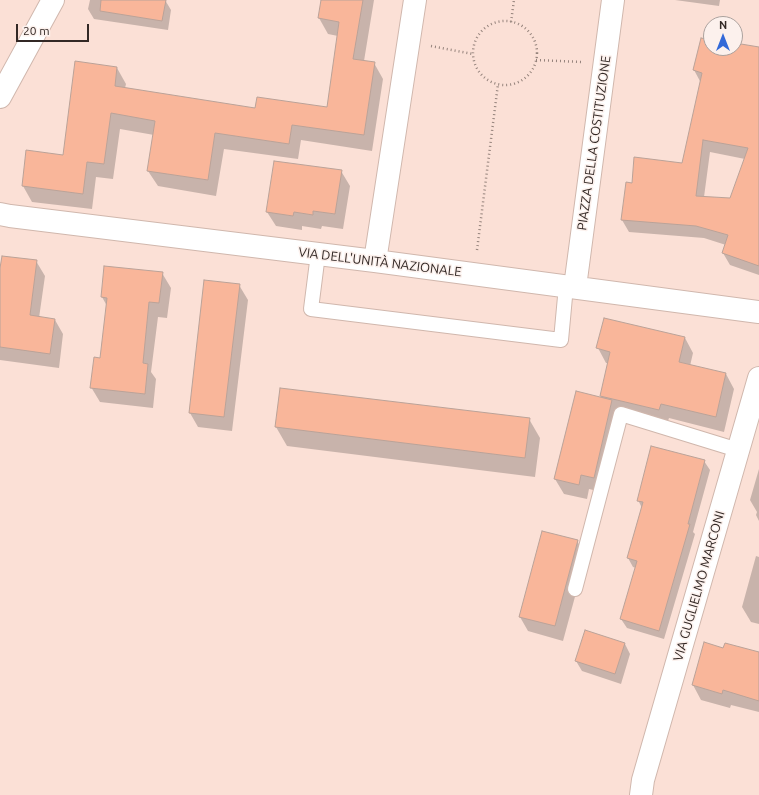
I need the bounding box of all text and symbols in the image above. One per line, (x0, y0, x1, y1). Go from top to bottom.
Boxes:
scale bar (18, 16, 91, 42)
north arrow (703, 16, 743, 56)
text: N (719, 19, 727, 31)
text: 20 m (23, 24, 50, 37)
street label: PIAZZA DELLA COSTITUZIONE (574, 55, 614, 231)
street label: VIA DELL'UNITÀ NAZIONALE (298, 244, 462, 280)
street label: VIA GUGLIELMO MARCONI (670, 509, 728, 663)

